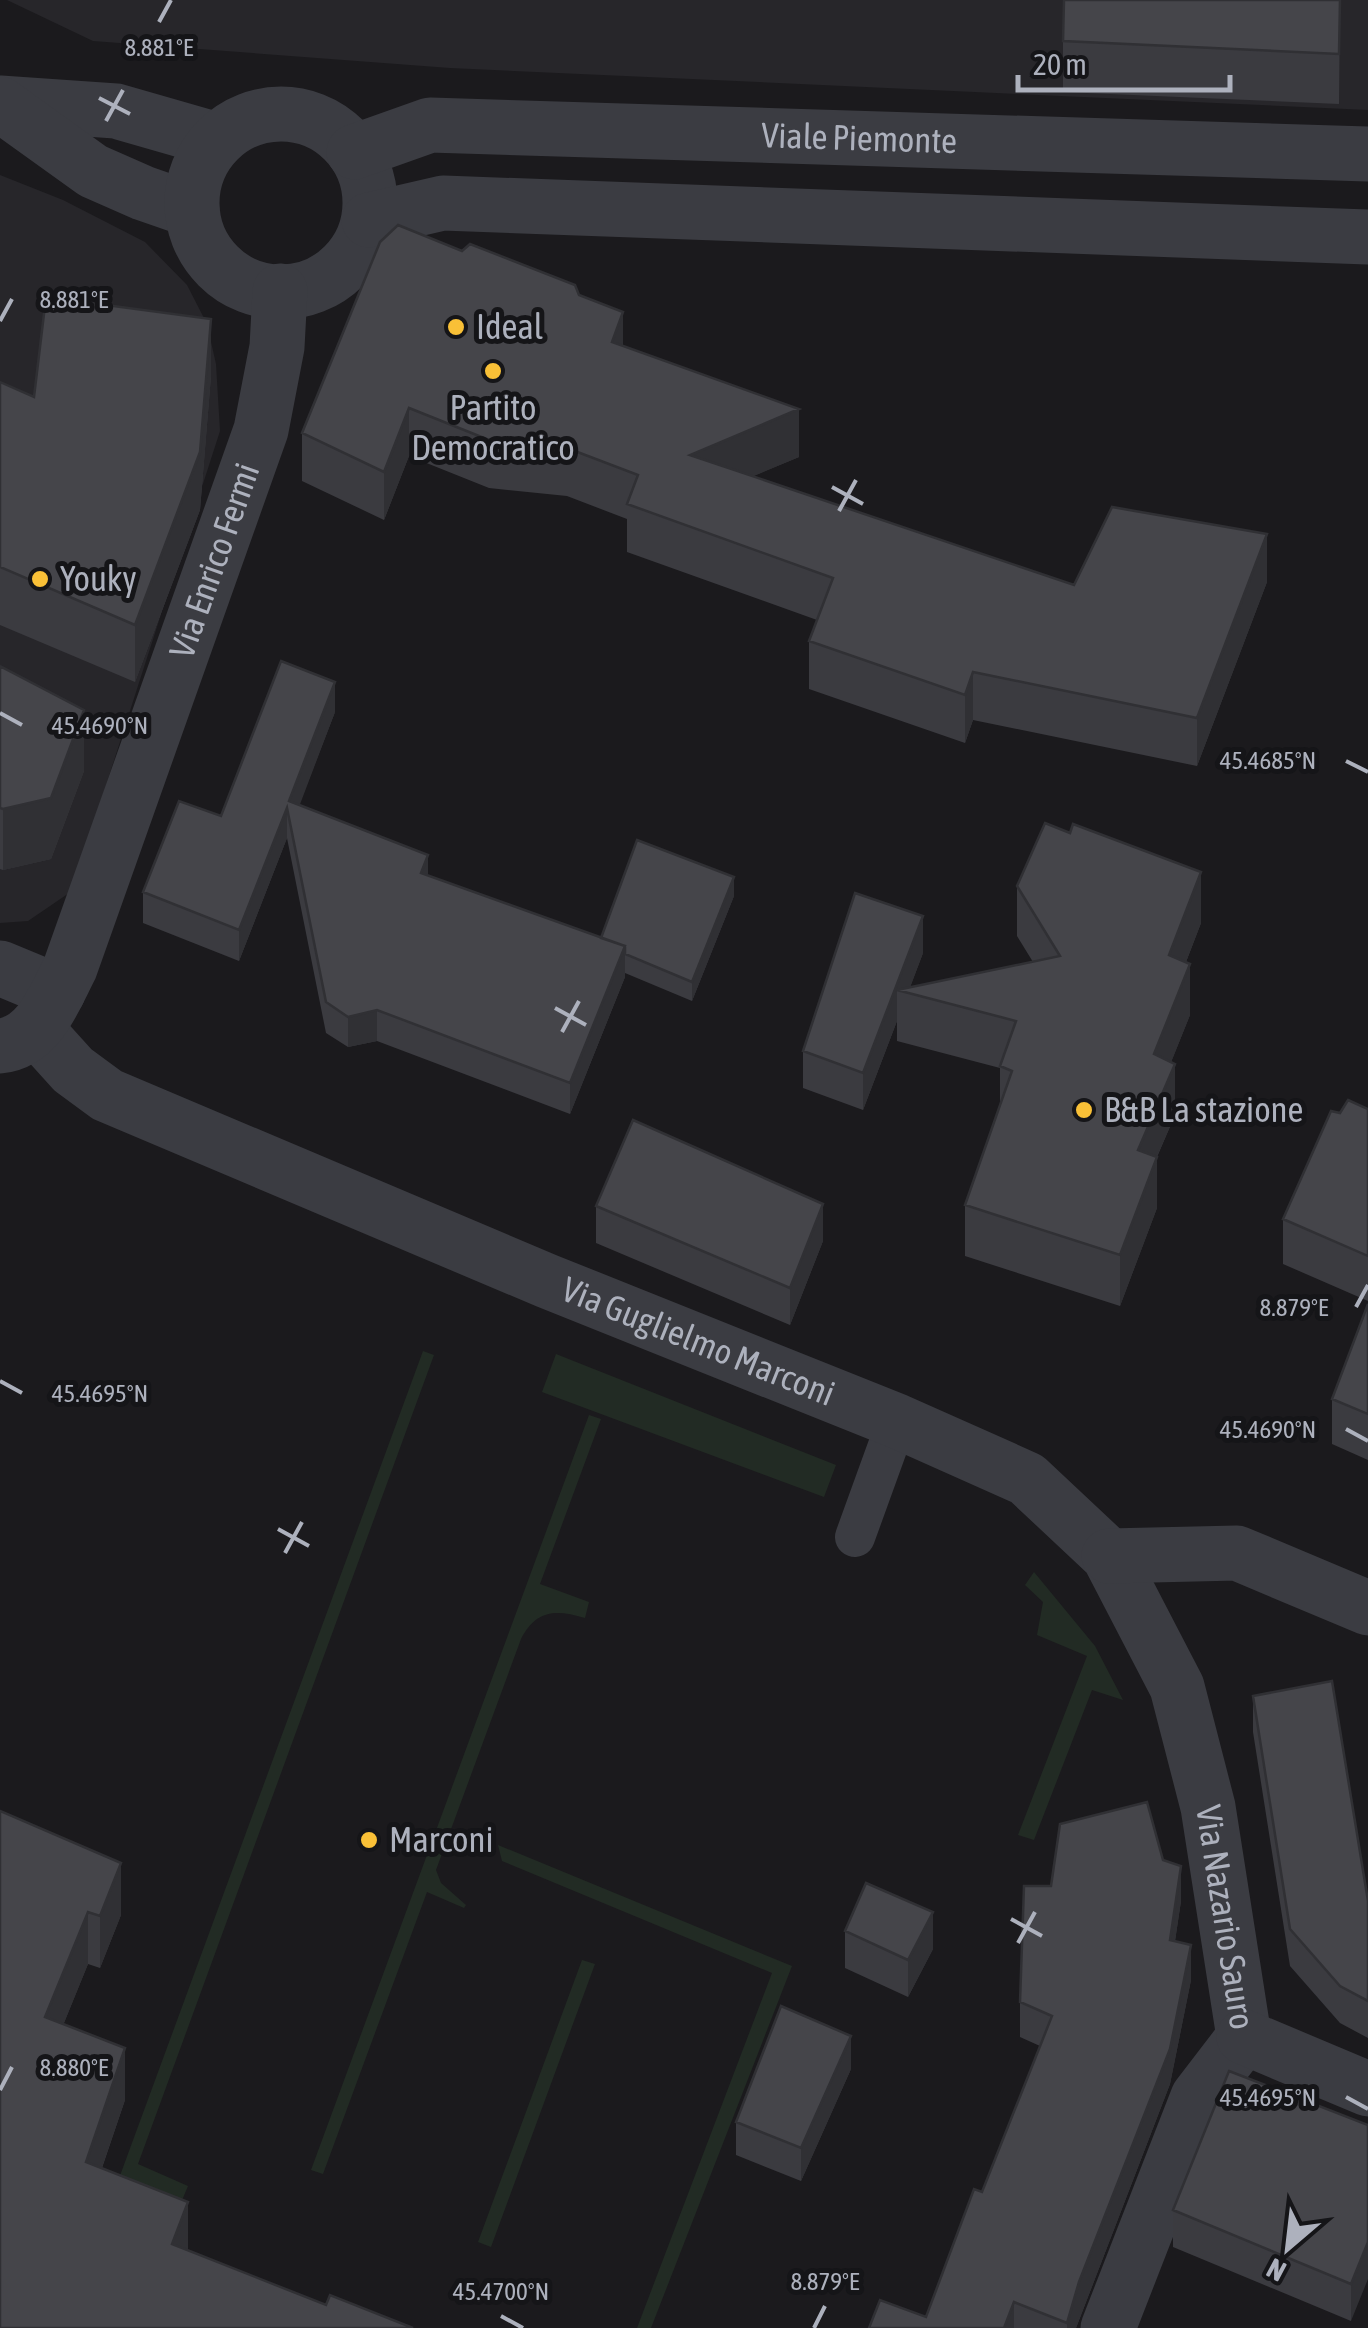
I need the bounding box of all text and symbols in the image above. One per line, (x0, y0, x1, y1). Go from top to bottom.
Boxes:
scale bar (1018, 30, 1230, 92)
text: 8.881°E (124, 33, 194, 61)
text: 20 m (1033, 47, 1087, 81)
street label: Viale Piemonte (761, 114, 958, 160)
text: 8.881°E (39, 285, 109, 313)
place label: Ideal (476, 306, 543, 346)
marker: Ideal (445, 316, 467, 338)
marker: Partito Democratico (482, 360, 504, 382)
place label: Partito Democratico (411, 387, 575, 467)
street label: Via Enrico Fermi (161, 458, 267, 663)
place label: Youky (60, 558, 137, 598)
marker: Youky (29, 568, 51, 590)
text: 45.4690°N (52, 711, 148, 739)
text: 45.4685°N (1220, 746, 1316, 774)
place label: B&B La stazione (1104, 1089, 1303, 1129)
marker: B&B La stazione (1073, 1099, 1095, 1121)
street label: Via Guglielmo Marconi (556, 1268, 841, 1413)
text: 8.879°E (1259, 1293, 1329, 1321)
text: 45.4695°N (52, 1379, 148, 1407)
text: 45.4690°N (1220, 1415, 1316, 1443)
street label: Via Nazario Sauro (1189, 1802, 1264, 2032)
place label: Marconi (389, 1819, 493, 1859)
marker: Marconi (358, 1829, 380, 1851)
text: 8.880°E (39, 2053, 109, 2081)
text: 45.4695°N (1220, 2083, 1316, 2111)
north arrow (1238, 2198, 1338, 2298)
text: N (1261, 2252, 1291, 2288)
text: 8.879°E (790, 2267, 860, 2295)
text: 45.4700°N (453, 2277, 549, 2305)

